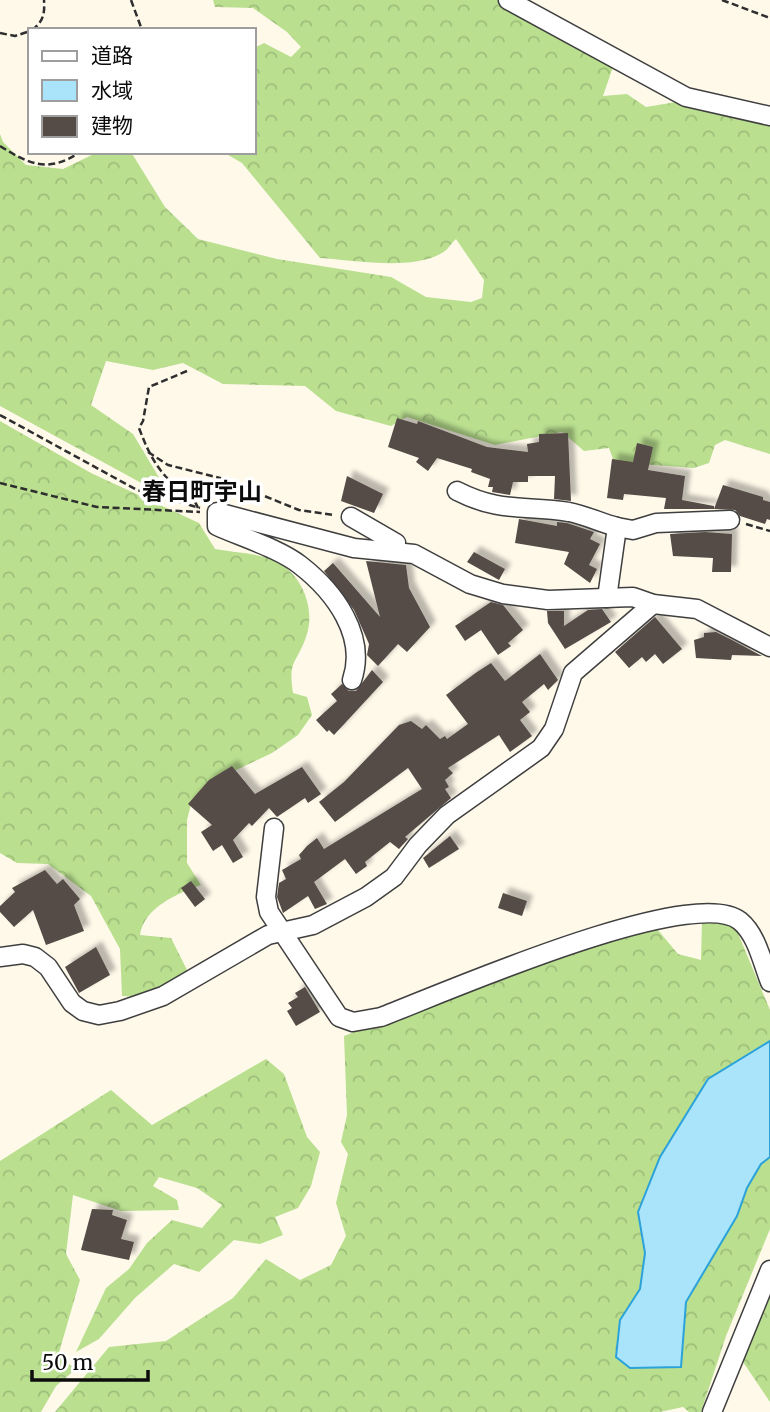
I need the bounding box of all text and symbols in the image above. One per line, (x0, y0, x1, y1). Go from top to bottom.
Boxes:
legend (28, 28, 256, 154)
text: 道路 (91, 42, 133, 69)
text: 水域 (91, 77, 133, 104)
text: 建物 (91, 112, 133, 139)
district label: 春日町宇山 (142, 476, 262, 507)
scale bar (32, 1338, 147, 1382)
text: 50 m (42, 1349, 93, 1376)

